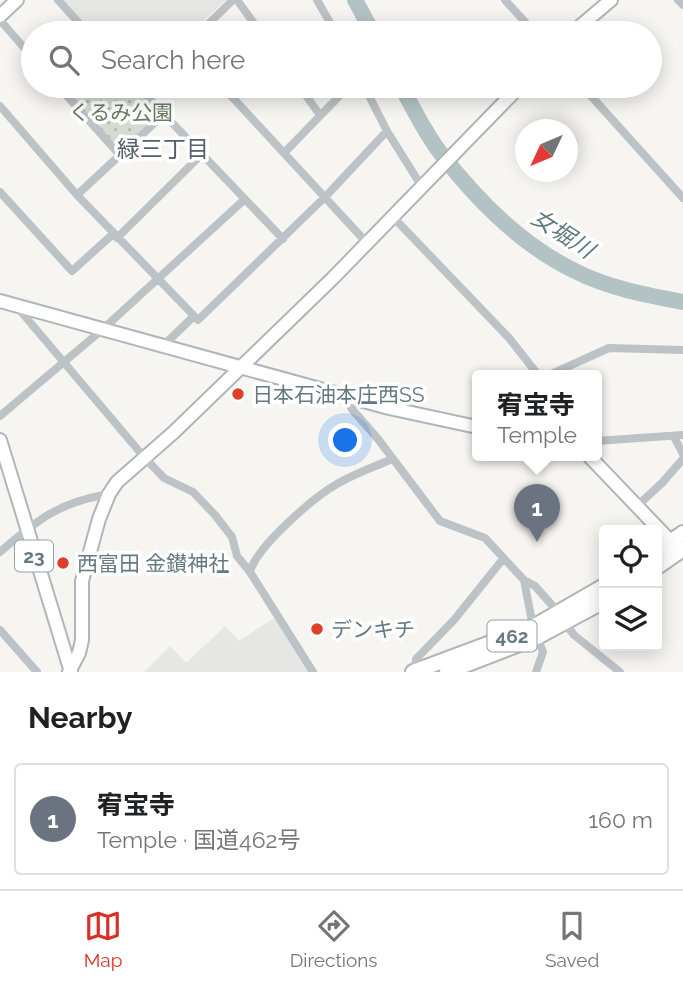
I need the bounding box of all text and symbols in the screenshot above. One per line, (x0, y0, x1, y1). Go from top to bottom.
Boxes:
search box (21, 21, 662, 98)
icon: search (45, 41, 83, 79)
text: Search here (101, 45, 245, 75)
park label: くるみ公園 (69, 100, 173, 125)
north arrow (515, 119, 578, 182)
district label: 緑三丁目 (117, 135, 209, 162)
water label: 女堀川 (527, 203, 602, 265)
popup (472, 370, 602, 461)
place label: 日本石油本庄西SS (252, 382, 425, 407)
marker: 日本石油本庄西SS (230, 386, 246, 402)
text: 宥宝寺 (497, 390, 575, 420)
text: Temple (497, 421, 577, 448)
your location (328, 423, 362, 457)
pin: 1 (514, 484, 560, 542)
map controls (599, 525, 662, 651)
button: locate (599, 525, 662, 588)
road number: 23 (15, 540, 53, 572)
place label: 西富田 金鑚神社 (77, 551, 229, 576)
marker: 西富田 金鑚神社 (55, 555, 71, 571)
button: layers (599, 588, 662, 651)
place label: デンキチ (331, 617, 415, 642)
marker: デンキチ (309, 621, 325, 637)
road number: 462 (488, 621, 536, 652)
text: Nearby (28, 700, 132, 735)
text: 宥宝寺 (97, 790, 175, 820)
text: 1 (47, 806, 59, 833)
text: 160 m (588, 806, 653, 833)
text: Temple · 国道462号 (97, 826, 301, 853)
tab: Map (84, 907, 122, 971)
tab: Directions (290, 907, 378, 971)
tab: Saved (545, 907, 599, 971)

